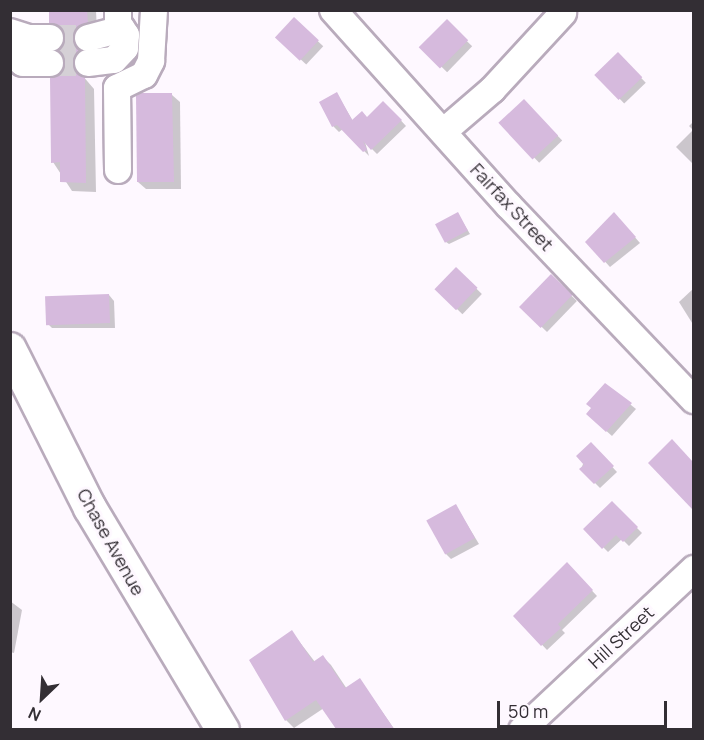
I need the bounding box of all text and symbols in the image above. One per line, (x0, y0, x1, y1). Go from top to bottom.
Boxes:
street label: Fairfax Street (466, 159, 558, 255)
street label: Chase Avenue (73, 485, 149, 599)
street label: Hill Street (584, 601, 658, 673)
north arrow (12, 668, 72, 728)
scale bar (500, 689, 670, 727)
text: 50 m (508, 699, 548, 723)
text: N (25, 702, 44, 727)

